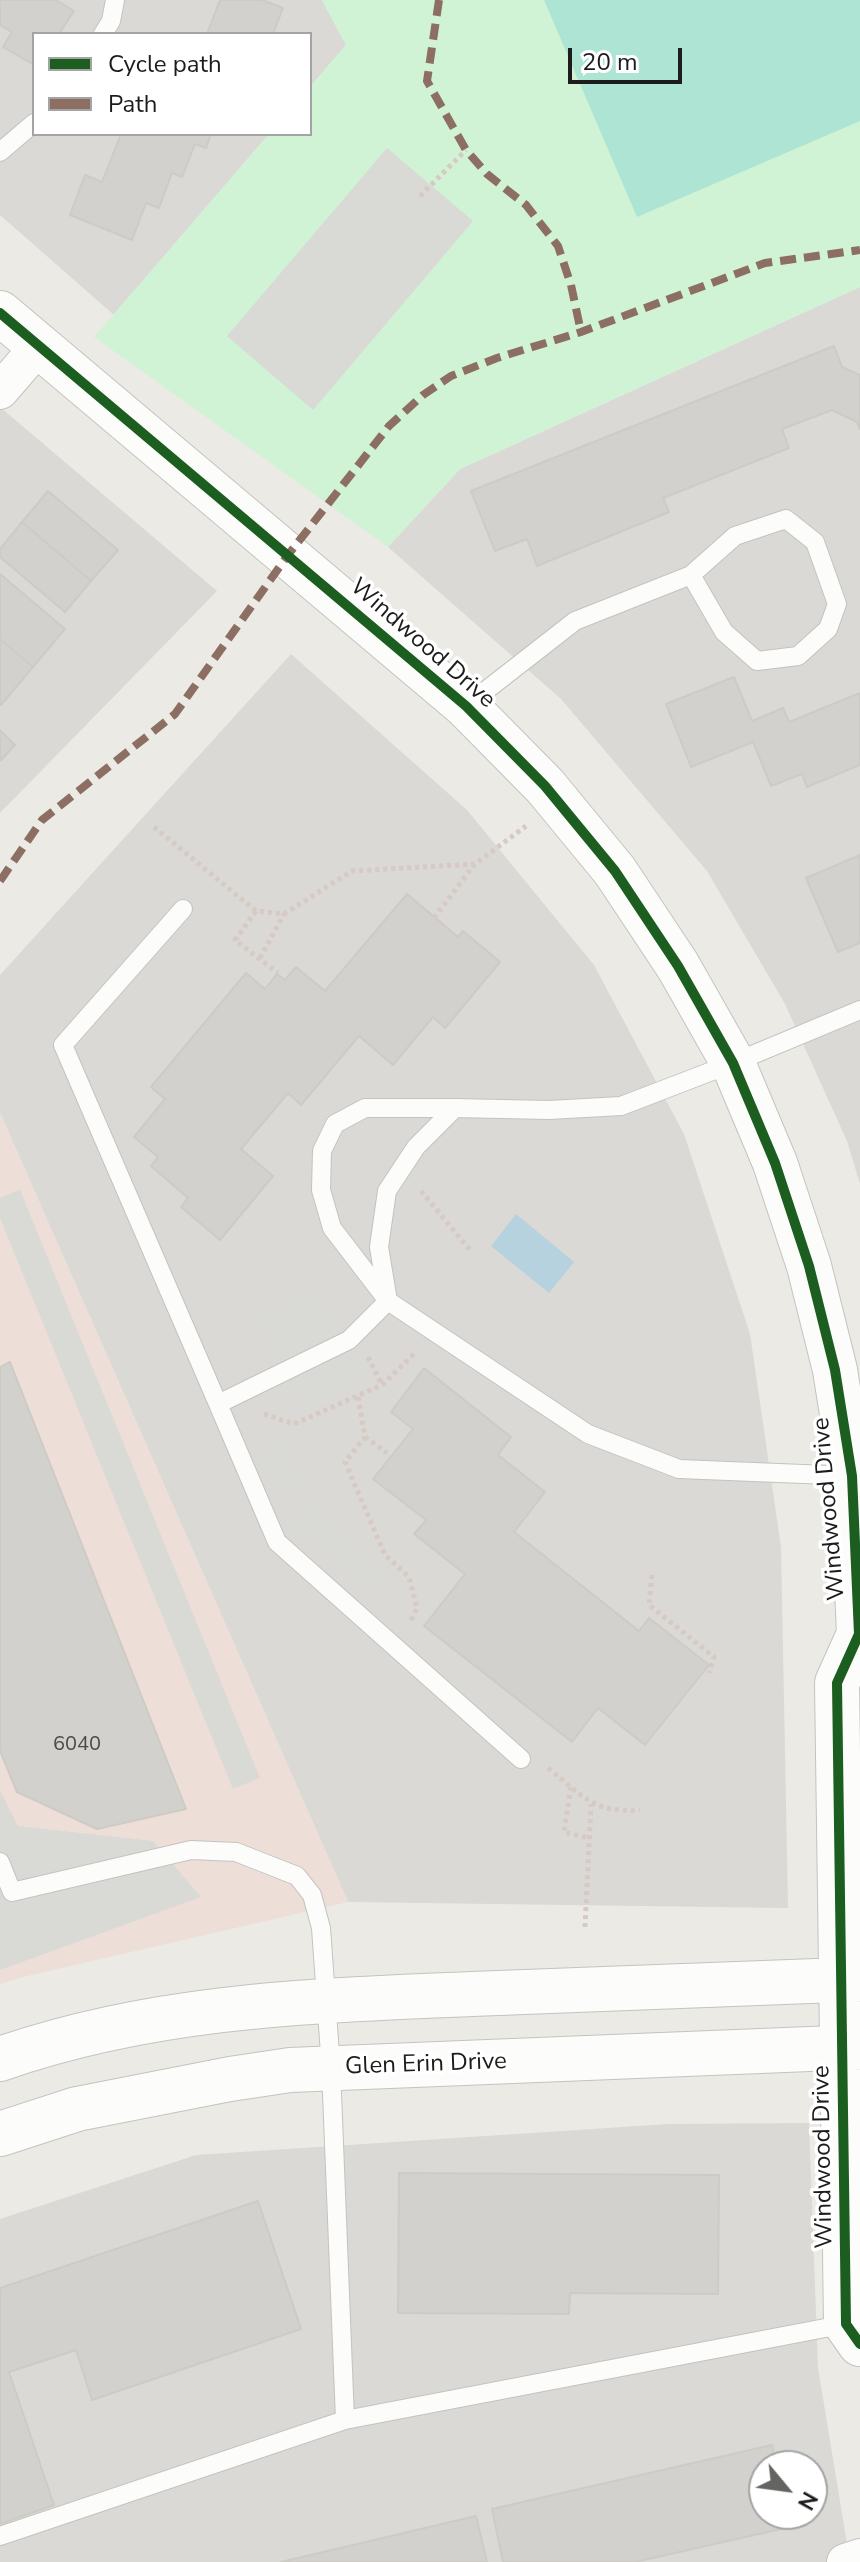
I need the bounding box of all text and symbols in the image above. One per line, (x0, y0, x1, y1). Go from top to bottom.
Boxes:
legend (32, 32, 312, 136)
scale bar (572, 32, 686, 82)
text: 20 m (582, 46, 638, 78)
text: Cycle path (108, 48, 222, 80)
text: Path (108, 88, 157, 120)
street label: Windwood Drive (343, 573, 501, 715)
street label: Windwood Drive (808, 1416, 852, 1602)
house number: 6040 (53, 1733, 101, 1757)
street label: Glen Erin Drive (345, 2048, 507, 2082)
street label: Windwood Drive (808, 2065, 840, 2249)
north arrow (748, 2450, 828, 2530)
text: N (790, 2486, 824, 2515)

